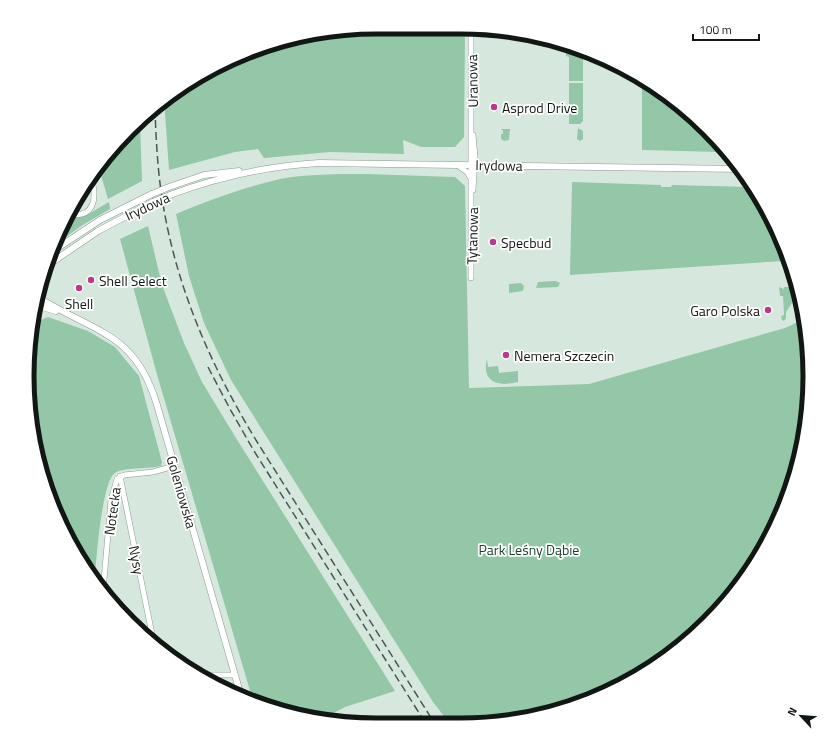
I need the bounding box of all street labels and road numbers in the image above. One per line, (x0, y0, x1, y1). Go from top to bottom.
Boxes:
street label: Uranowa (461, 54, 483, 108)
street label: Irydowa (475, 154, 523, 176)
street label: Irydowa (121, 186, 173, 226)
street label: Tytanowa (461, 207, 483, 265)
street label: Goleniowska (162, 453, 202, 531)
street label: Notecka (98, 486, 126, 536)
street label: Nysy (124, 544, 150, 577)

